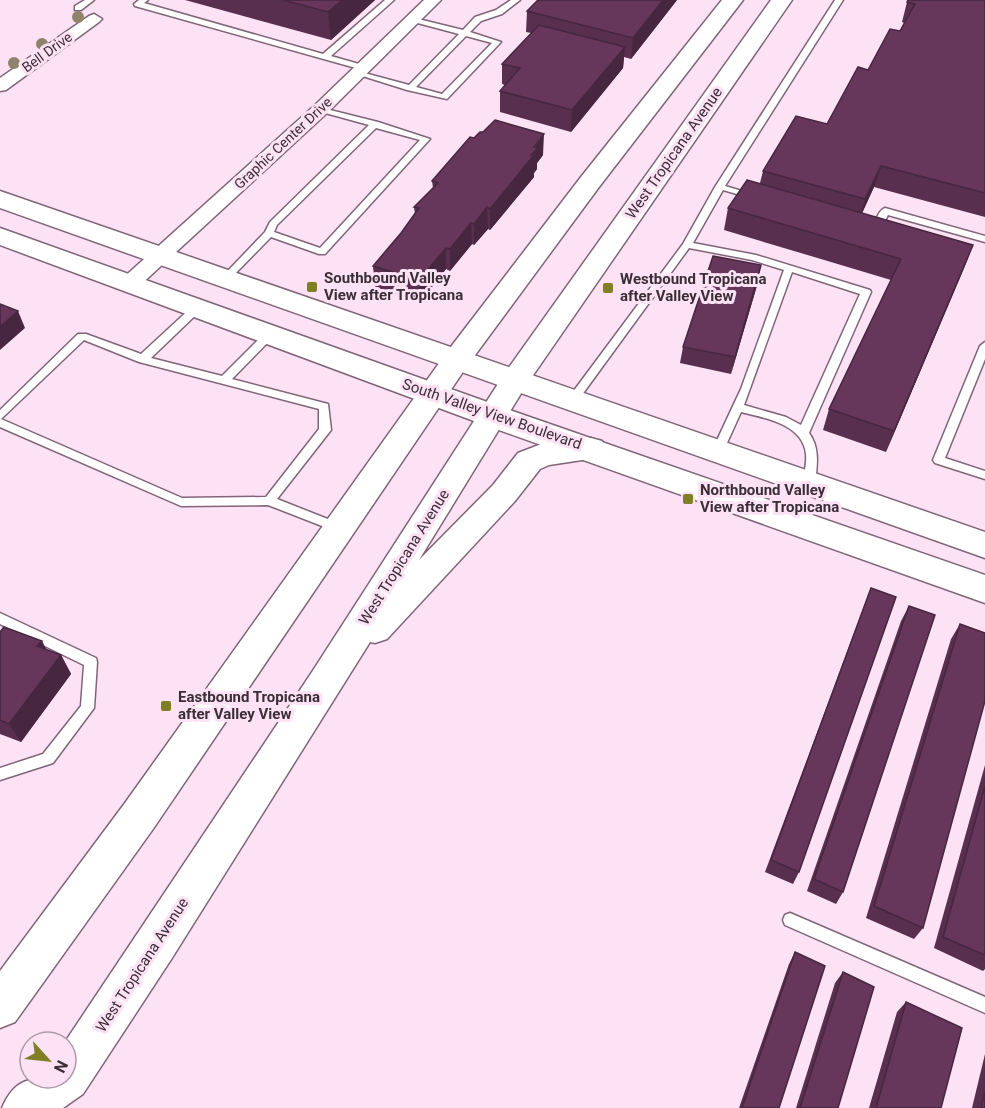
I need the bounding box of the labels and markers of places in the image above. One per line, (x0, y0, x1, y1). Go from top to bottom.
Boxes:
place label: Southbound Valley View after Tropicana (324, 269, 463, 304)
place label: Westbound Tropicana after Valley View (620, 270, 767, 305)
marker: Southbound Valley View after Tropicana (305, 280, 319, 294)
marker: Westbound Tropicana after Valley View (601, 281, 615, 295)
place label: Northbound Valley View after Tropicana (700, 481, 839, 516)
marker: Northbound Valley View after Tropicana (681, 492, 695, 506)
place label: Eastbound Tropicana after Valley View (178, 688, 320, 723)
marker: Eastbound Tropicana after Valley View (159, 699, 173, 713)

